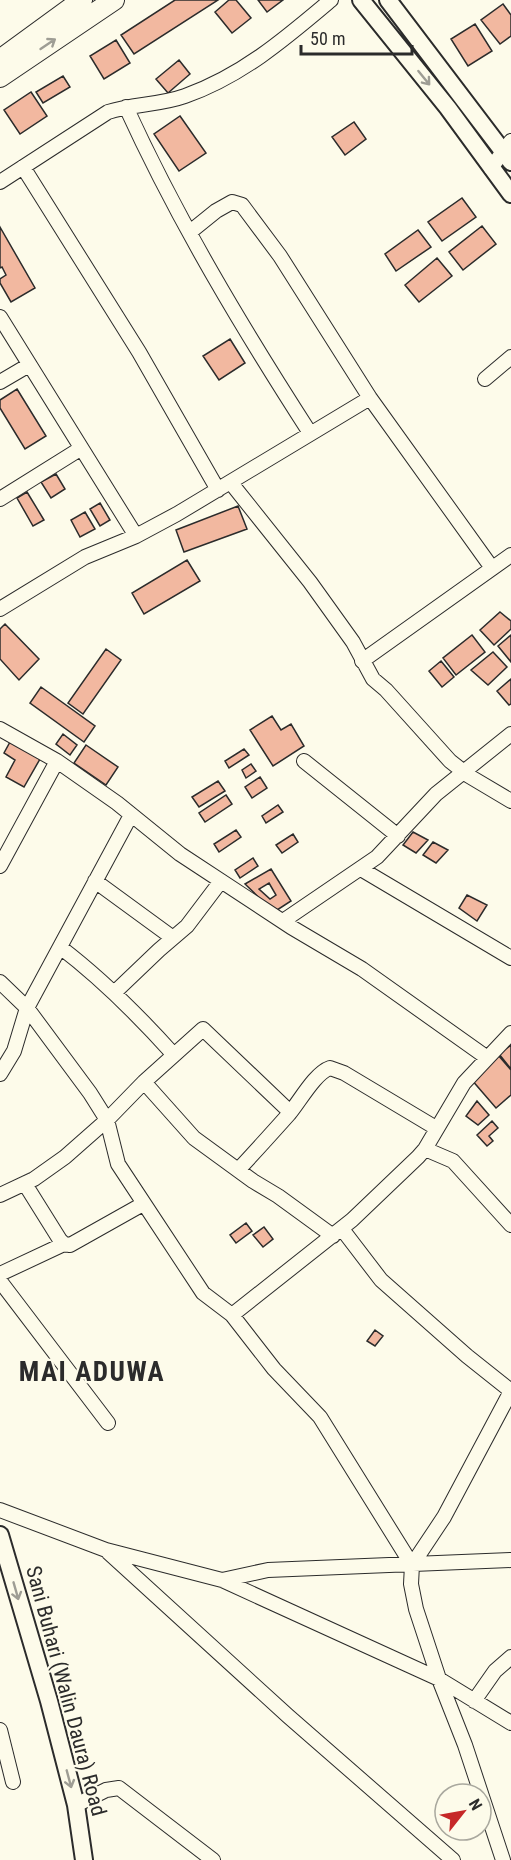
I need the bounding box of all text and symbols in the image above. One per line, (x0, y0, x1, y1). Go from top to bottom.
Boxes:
scale bar (301, 18, 412, 56)
text: 50 m (310, 28, 345, 49)
one-way arrow (40, 38, 56, 50)
one-way arrow (418, 70, 431, 86)
district label: MAI ADUWA (19, 1356, 165, 1388)
street label: Sani Buhari (Walin Daura) Road (21, 1563, 111, 1819)
one-way arrow (11, 1582, 22, 1601)
one-way arrow (64, 1769, 76, 1788)
north arrow (433, 1782, 493, 1842)
text: N (465, 1795, 486, 1814)

